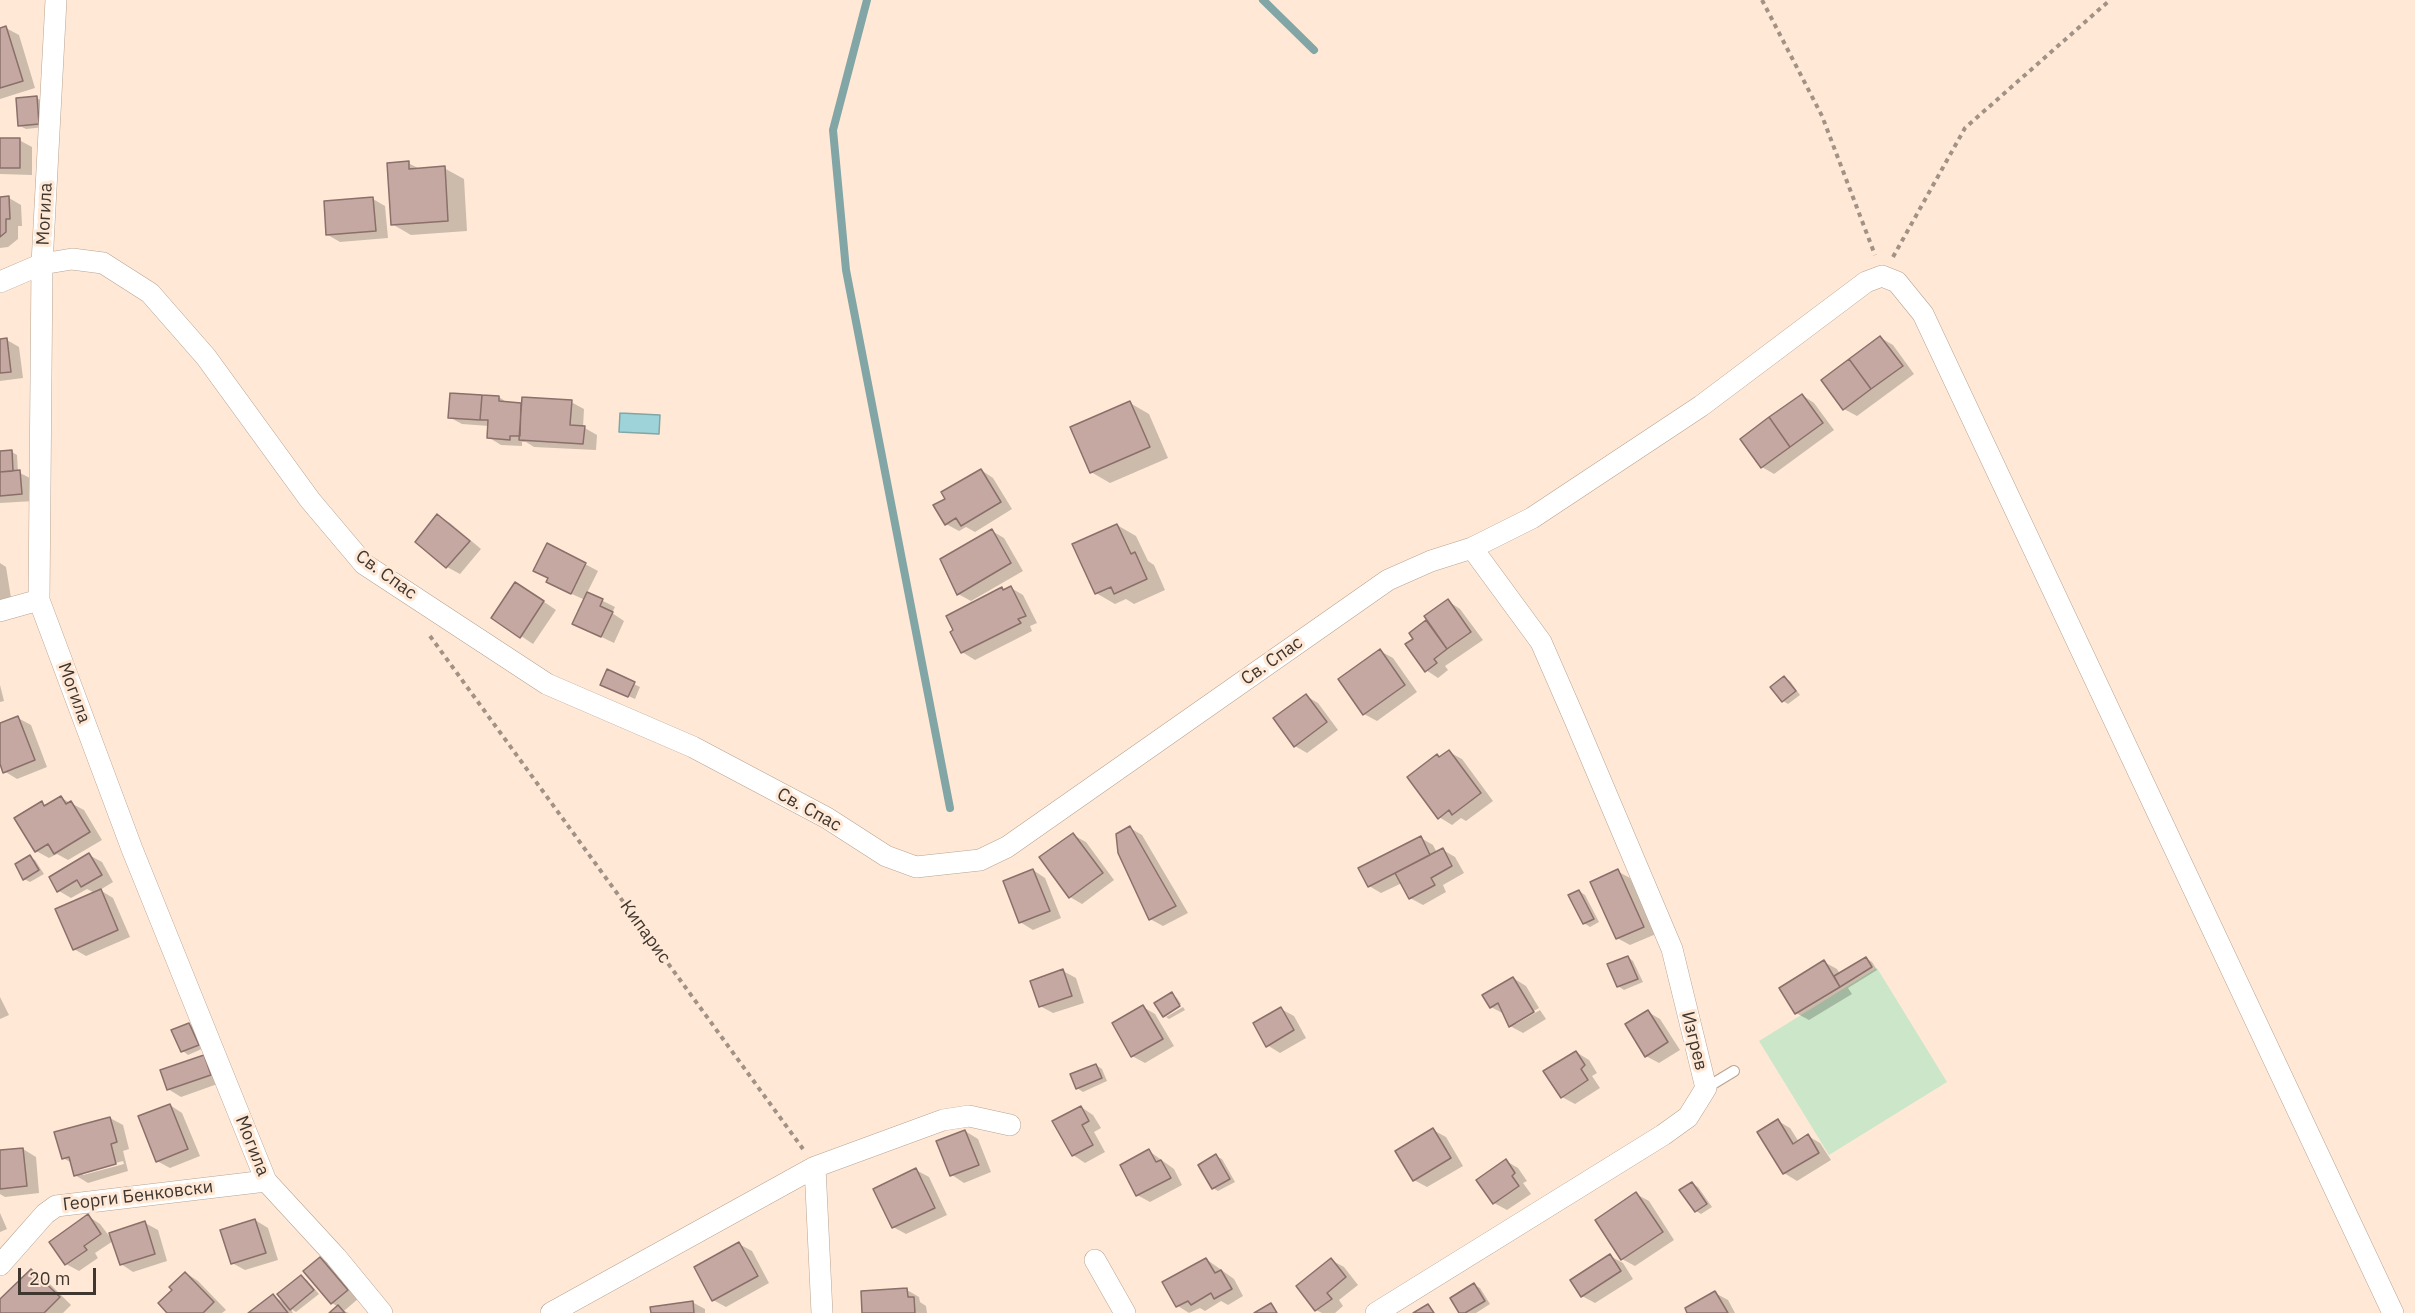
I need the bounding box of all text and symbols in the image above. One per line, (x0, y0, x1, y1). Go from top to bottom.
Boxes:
street label: Могила (33, 182, 57, 246)
street label: Св. Спас (351, 546, 421, 604)
street label: Св. Спас (1237, 632, 1307, 690)
street label: Могила (53, 660, 95, 726)
street label: Св. Спас (773, 784, 845, 836)
street label: Кипарис (615, 896, 675, 968)
street label: Изгрев (1676, 1009, 1712, 1073)
street label: Могила (230, 1113, 274, 1179)
street label: Георги Бенковски (62, 1176, 214, 1216)
scale bar (21, 1256, 99, 1294)
text: 20 m (29, 1267, 71, 1290)

